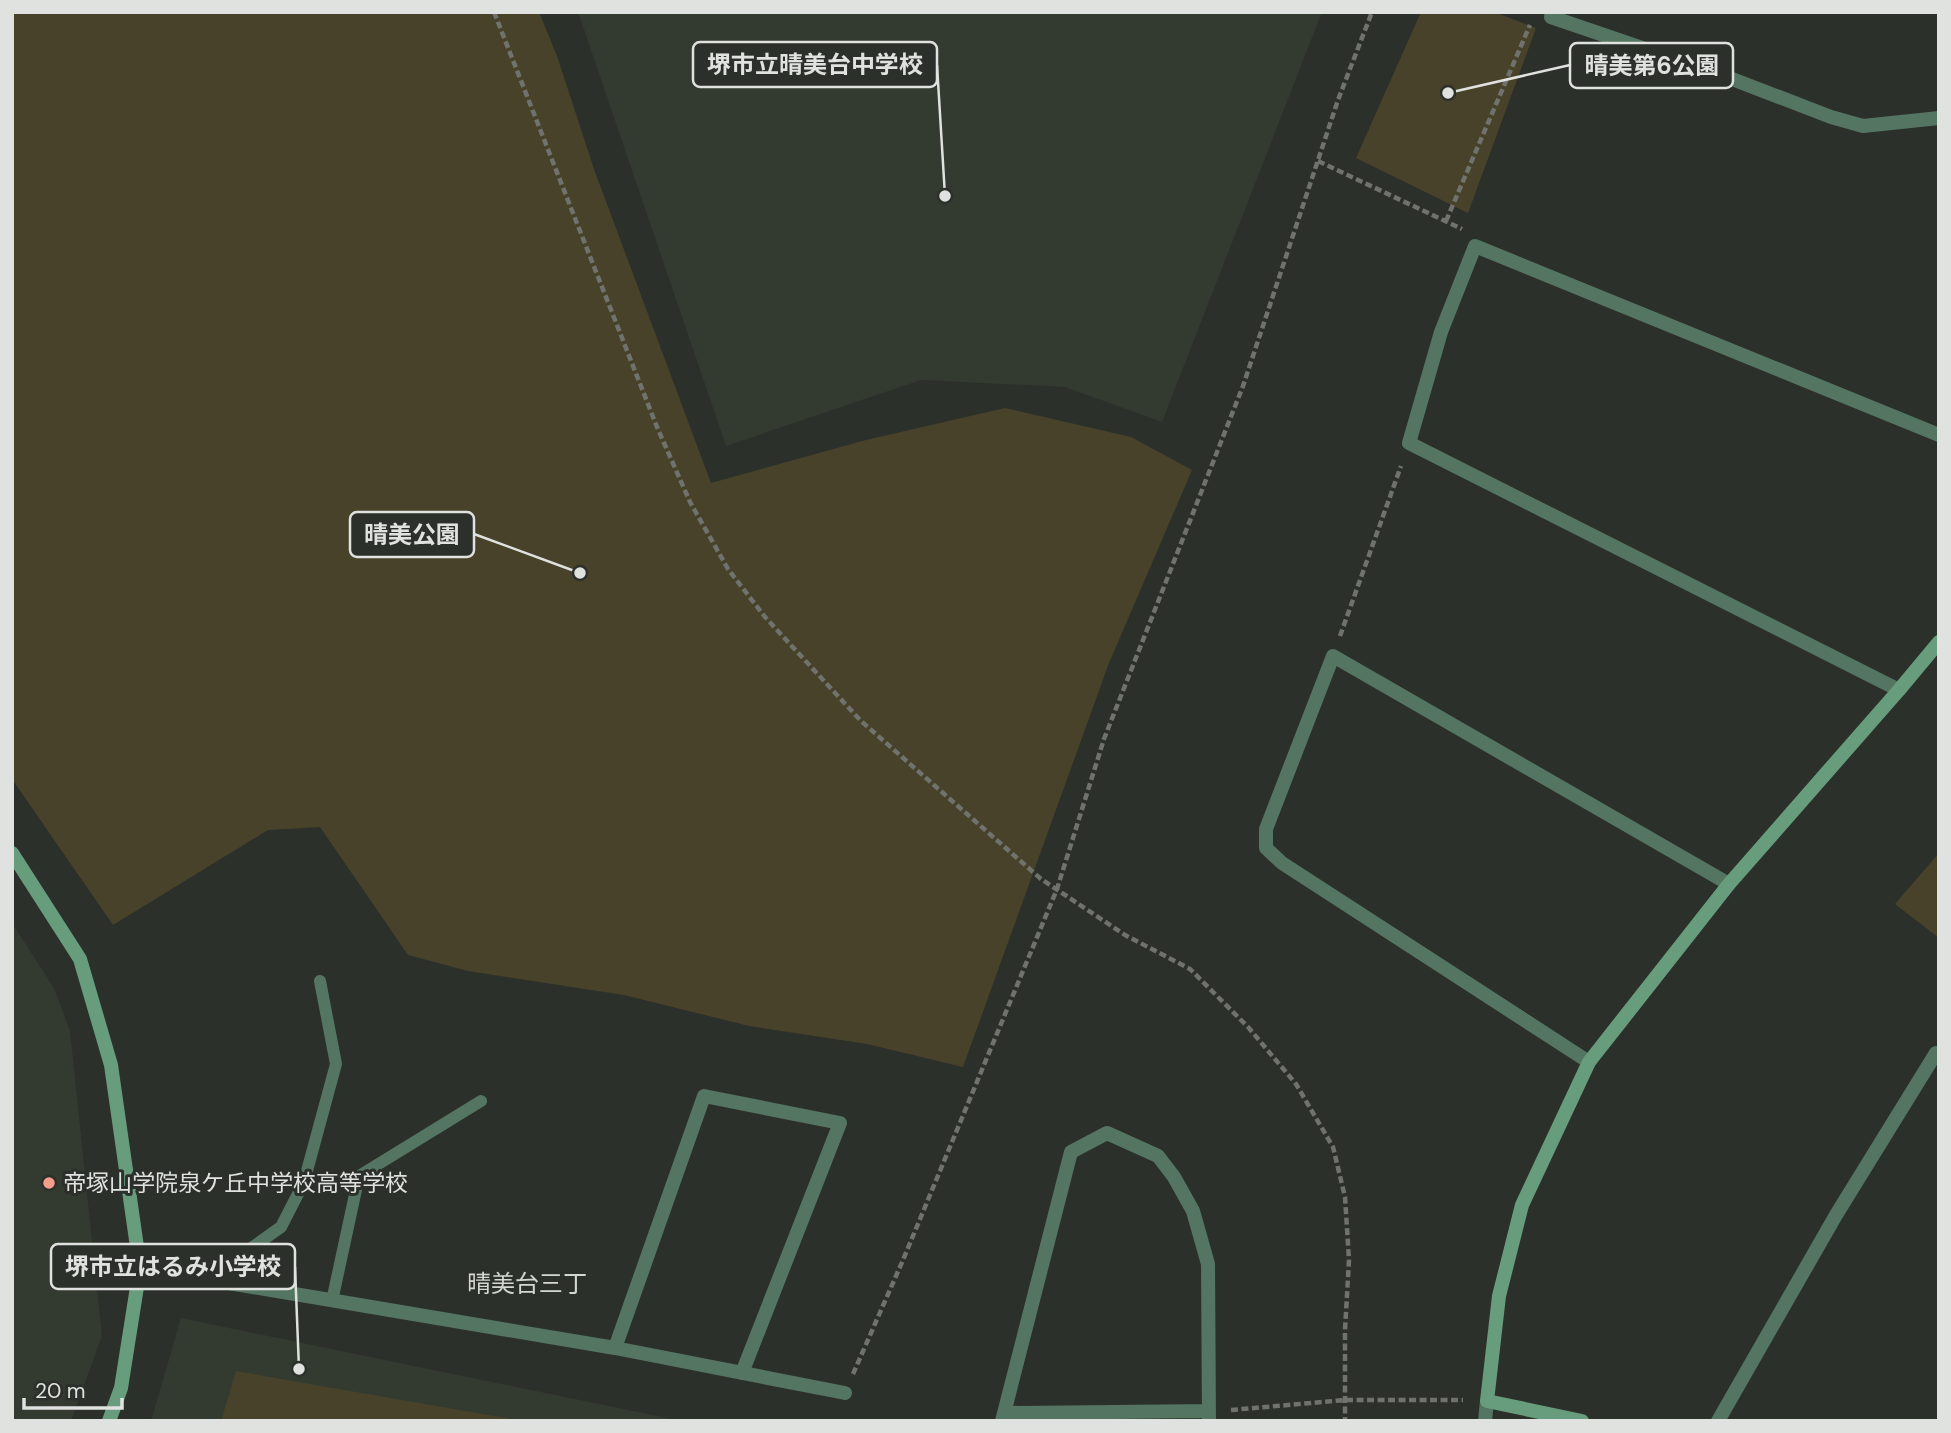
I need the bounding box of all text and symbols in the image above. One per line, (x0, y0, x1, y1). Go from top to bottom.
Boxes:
callout: 堺市立晴美台中学校 (693, 42, 937, 87)
callout: 晴美第6公園 (1570, 43, 1733, 88)
text: 堺市立晴美台中学校 (707, 49, 923, 80)
text: 晴美第6公園 (1584, 50, 1720, 81)
callout: 晴美公園 (350, 512, 474, 557)
text: 晴美公園 (364, 519, 460, 550)
place label: 帝塚山学院泉ケ丘中学校高等学校 (63, 1168, 408, 1198)
marker: 帝塚山学院泉ケ丘中学校高等学校 (41, 1175, 57, 1191)
callout: 堺市立はるみ小学校 (51, 1244, 295, 1289)
text: 堺市立はるみ小学校 (65, 1251, 281, 1282)
district label: 晴美台三丁 (467, 1268, 587, 1299)
scale bar (24, 1366, 122, 1410)
text: 20 m (35, 1377, 86, 1405)

